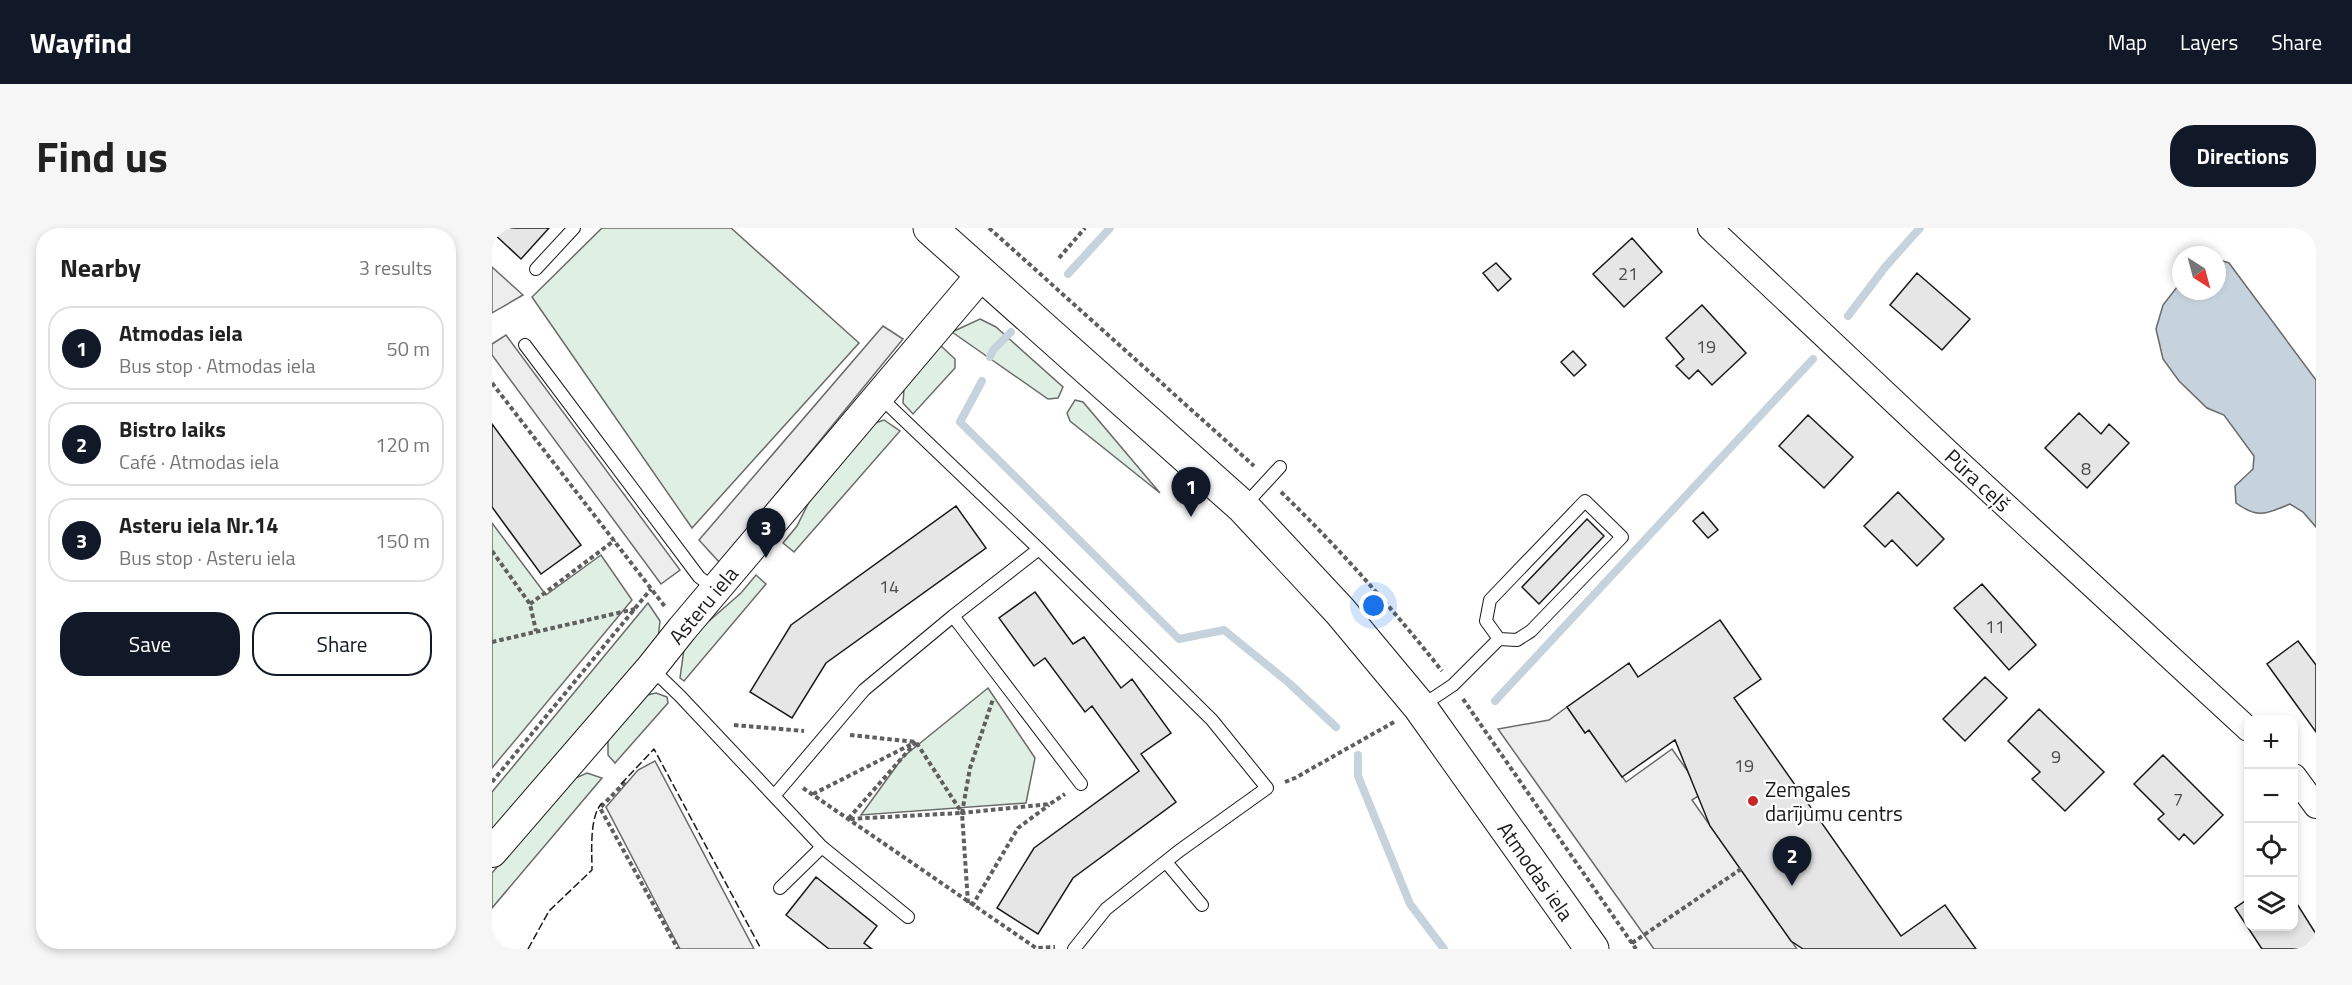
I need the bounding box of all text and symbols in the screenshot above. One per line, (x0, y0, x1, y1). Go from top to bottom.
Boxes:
text: Wayfind (30, 21, 132, 64)
text: Map (2108, 26, 2147, 58)
text: Layers (2180, 26, 2238, 58)
text: Share (2271, 26, 2322, 58)
text: Find us (36, 124, 168, 188)
button: Directions (2170, 125, 2316, 187)
north arrow (2172, 246, 2226, 300)
text: Nearby (60, 248, 141, 287)
text: 3 results (359, 252, 432, 283)
house number: 21 (1618, 260, 1638, 287)
text: Atmodas iela (119, 316, 243, 350)
text: 1 (76, 333, 87, 364)
text: 50 m (386, 333, 430, 364)
house number: 19 (1696, 333, 1716, 360)
text: Bus stop · Atmodas iela (119, 350, 316, 381)
text: Bistro laiks (119, 412, 226, 446)
text: 2 (76, 429, 87, 460)
text: 120 m (375, 429, 430, 460)
street label: Pūra ceļš (1938, 441, 2018, 519)
text: Café · Atmodas iela (119, 446, 279, 477)
house number: 8 (2081, 455, 2091, 482)
pin: 1 (1172, 468, 1210, 517)
text: Asteru iela Nr.14 (119, 508, 279, 542)
pin: 3 (746, 508, 786, 558)
text: 3 (76, 525, 87, 556)
text: 150 m (375, 525, 430, 556)
text: Bus stop · Asteru iela (119, 542, 296, 573)
street label: Asteru iela (661, 558, 746, 651)
house number: 14 (879, 573, 899, 600)
your location (1359, 591, 1388, 620)
button: Save (60, 612, 240, 676)
button: Share (252, 612, 432, 676)
house number: 11 (1985, 613, 2005, 640)
map controls (2244, 715, 2298, 931)
button: + (2244, 715, 2298, 769)
house number: 9 (2051, 743, 2061, 770)
house number: 19 (1734, 752, 1754, 779)
button: − (2244, 769, 2298, 823)
place label: Zemgales darījumu centrs (1765, 773, 1903, 829)
house number: 7 (2173, 786, 2183, 813)
marker: Zemgales darījumu centrs (1746, 794, 1760, 808)
street label: Atmodas iela (1490, 815, 1582, 928)
button: locate (2244, 823, 2298, 877)
pin: 2 (1772, 836, 1812, 886)
button: layers (2244, 877, 2298, 931)

